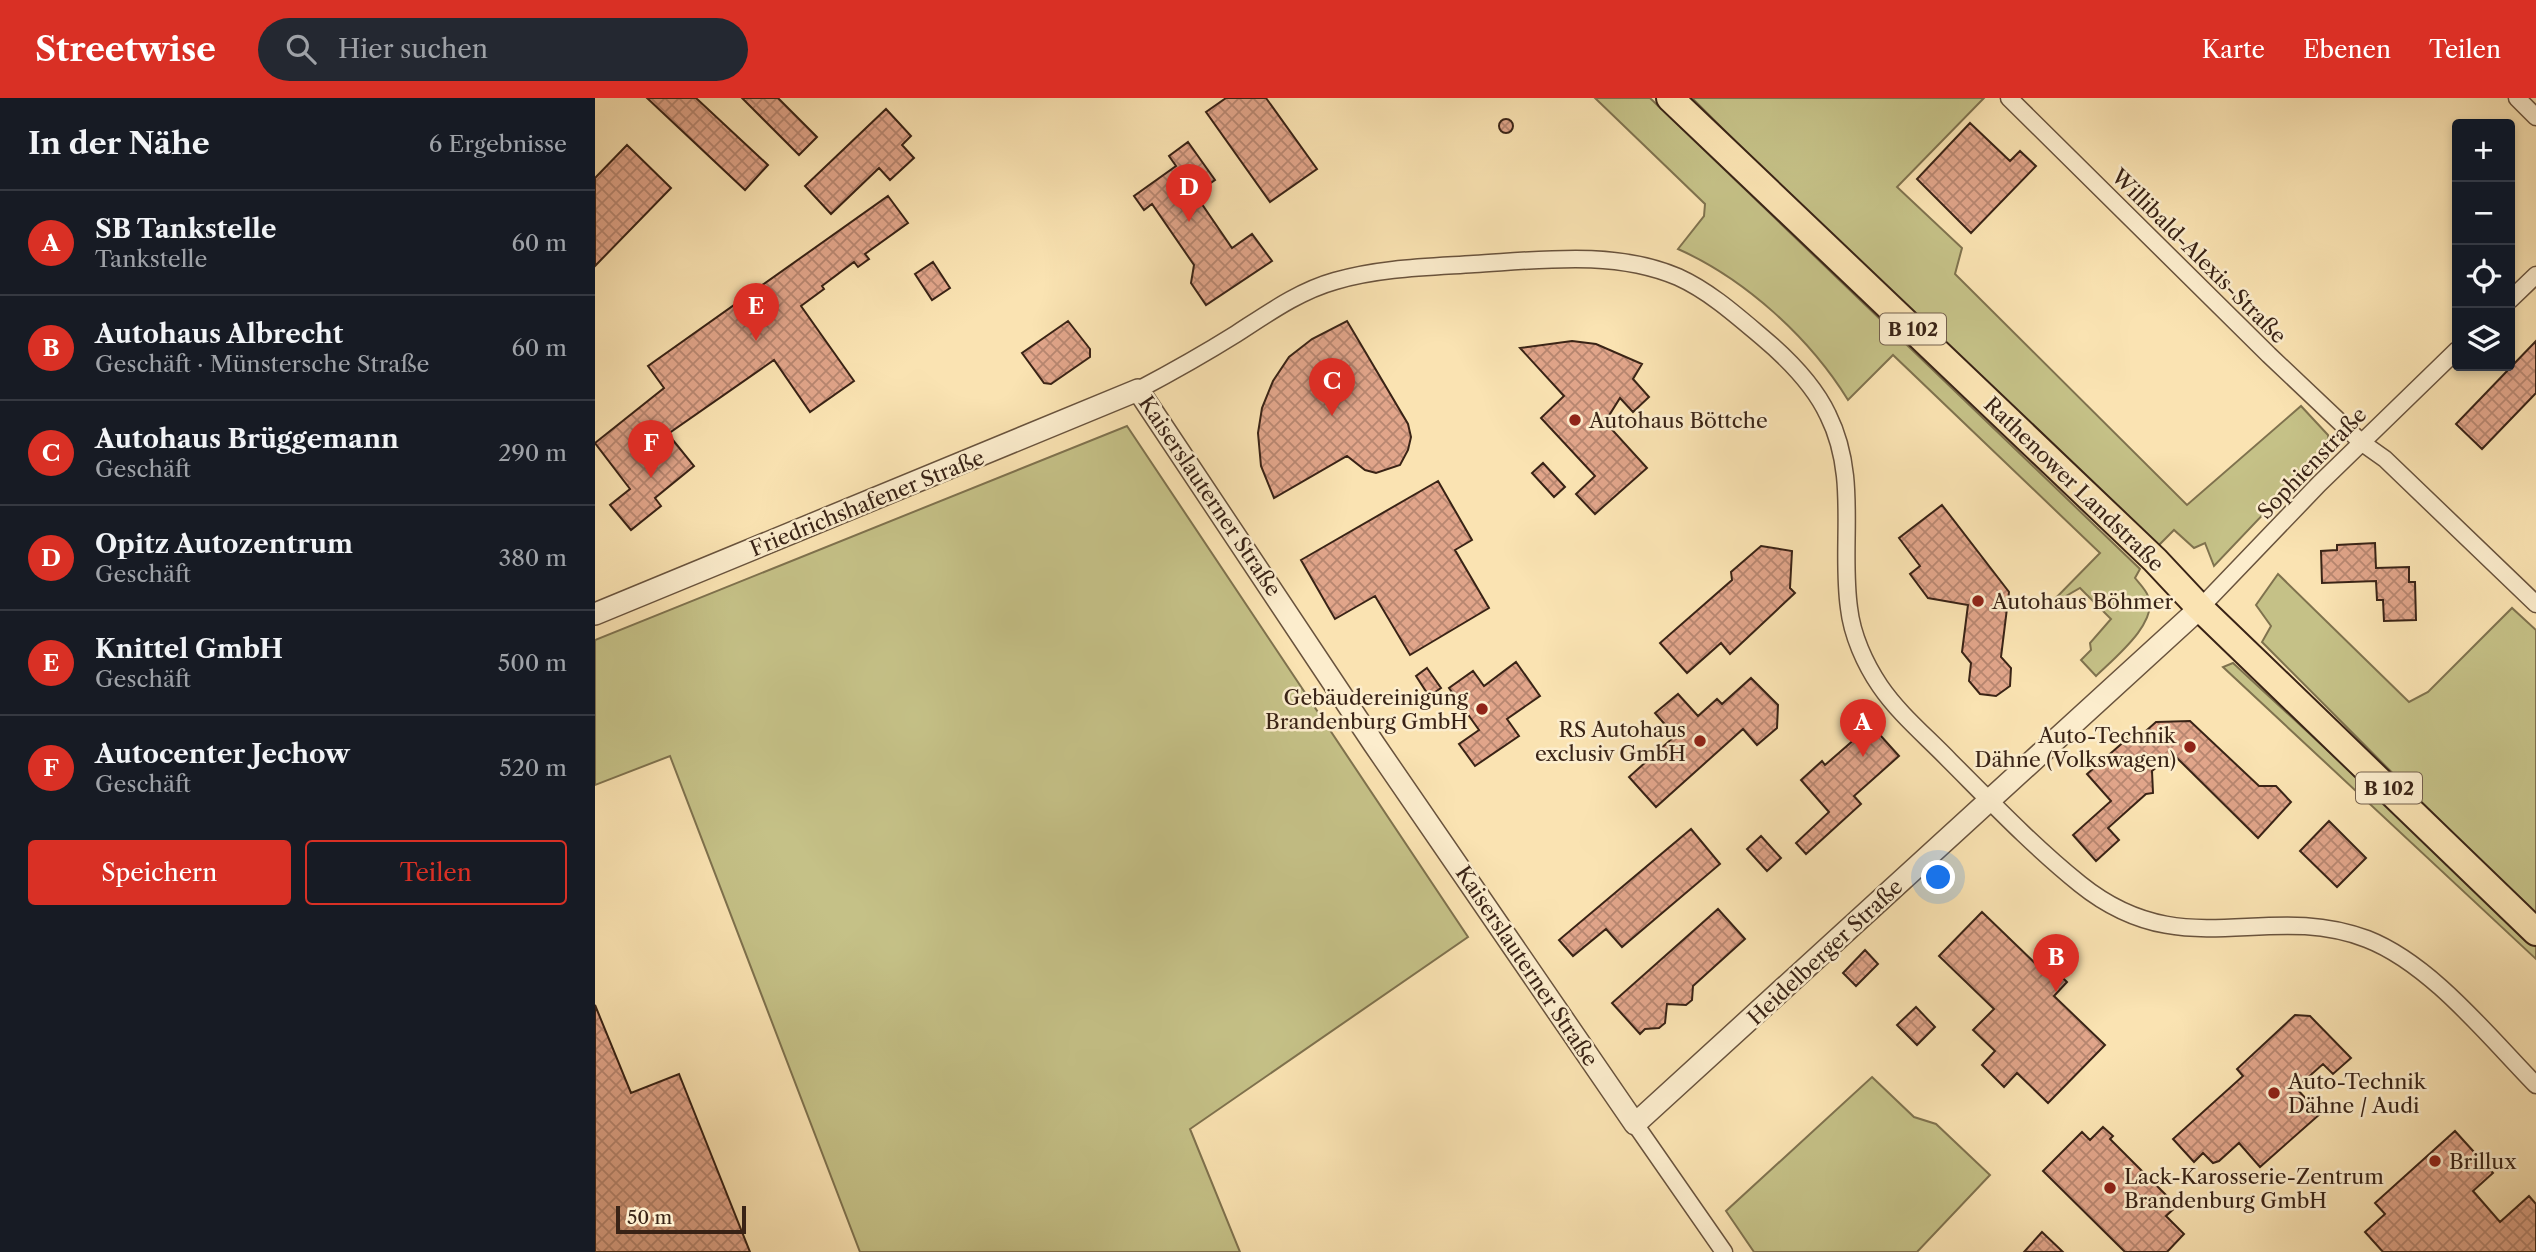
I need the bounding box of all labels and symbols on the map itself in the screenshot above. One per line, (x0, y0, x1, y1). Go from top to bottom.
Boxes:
street label: Willibald-Alexis-Straße (2106, 163, 2291, 348)
pin: D (1166, 164, 1212, 222)
pin: E (733, 283, 779, 341)
road number: B 102 (1880, 314, 1946, 344)
pin: C (1309, 358, 1355, 416)
street label: Kaiserslauterner Straße (1134, 391, 1286, 601)
street label: Rathenower Landstraße (1979, 392, 2169, 576)
street label: Sophienstraße (2252, 402, 2372, 524)
place label: Autohaus Böttche (1588, 408, 1768, 433)
marker: Autohaus Böttche (1567, 412, 1583, 428)
pin: F (628, 420, 674, 478)
street label: Friedrichshafener Straße (746, 445, 988, 561)
place label: Autohaus Böhmer (1991, 589, 2173, 614)
marker: Autohaus Böhmer (1970, 593, 1986, 609)
place label: Gebäudereinigung Brandenburg GmbH (1265, 685, 1469, 734)
pin: A (1840, 699, 1886, 757)
marker: Gebäudereinigung Brandenburg GmbH (1474, 701, 1490, 717)
place label: RS Autohaus exclusiv GmbH (1535, 717, 1686, 766)
place label: Auto-Technik Dähne (Volkswagen) (1975, 723, 2177, 772)
marker: RS Autohaus exclusiv GmbH (1692, 733, 1708, 749)
marker: Auto-Technik Dähne (Volkswagen) (2182, 739, 2198, 755)
road number: B 102 (2356, 772, 2422, 804)
your location (1921, 860, 1955, 894)
street label: Kaiserslauterner Straße (1451, 861, 1603, 1071)
street label: Heidelberger Straße (1742, 874, 1908, 1030)
pin: B (2033, 934, 2079, 992)
place label: Auto-Technik Dähne / Audi (2287, 1069, 2427, 1118)
marker: Auto-Technik Dähne / Audi (2266, 1085, 2282, 1101)
place label: Brillux (2449, 1149, 2517, 1174)
marker: Brillux (2427, 1153, 2443, 1169)
place label: Lack-Karosserie-Zentrum Brandenburg GmbH (2124, 1164, 2384, 1213)
marker: Lack-Karosserie-Zentrum Brandenburg GmbH (2102, 1180, 2118, 1196)
scale bar (616, 1203, 745, 1235)

